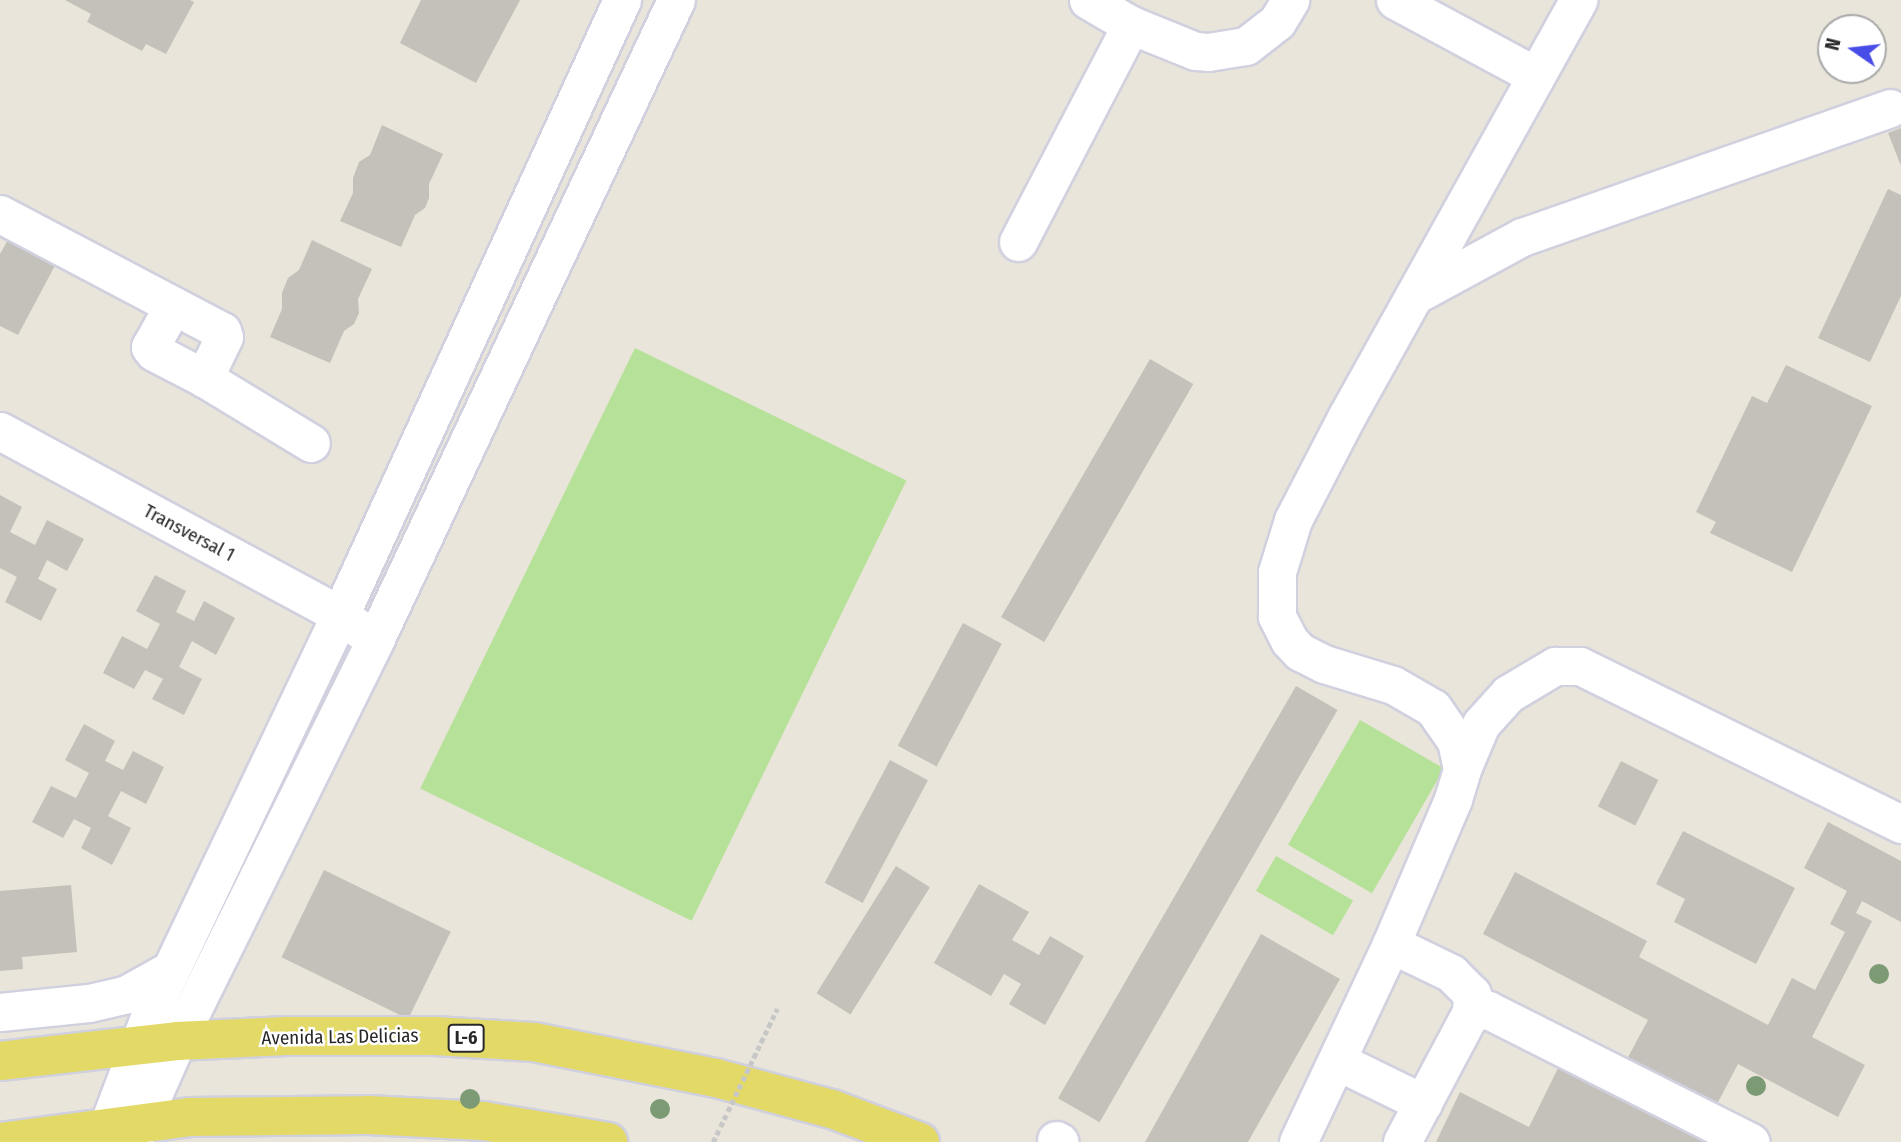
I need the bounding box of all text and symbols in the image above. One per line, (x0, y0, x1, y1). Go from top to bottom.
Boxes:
north arrow (1817, 14, 1887, 84)
text: N (1821, 36, 1846, 53)
street label: Transversal 1 (140, 500, 238, 566)
road number: L-6 (447, 1023, 485, 1052)
street label: Avenida Las Delicias (261, 1024, 419, 1050)

